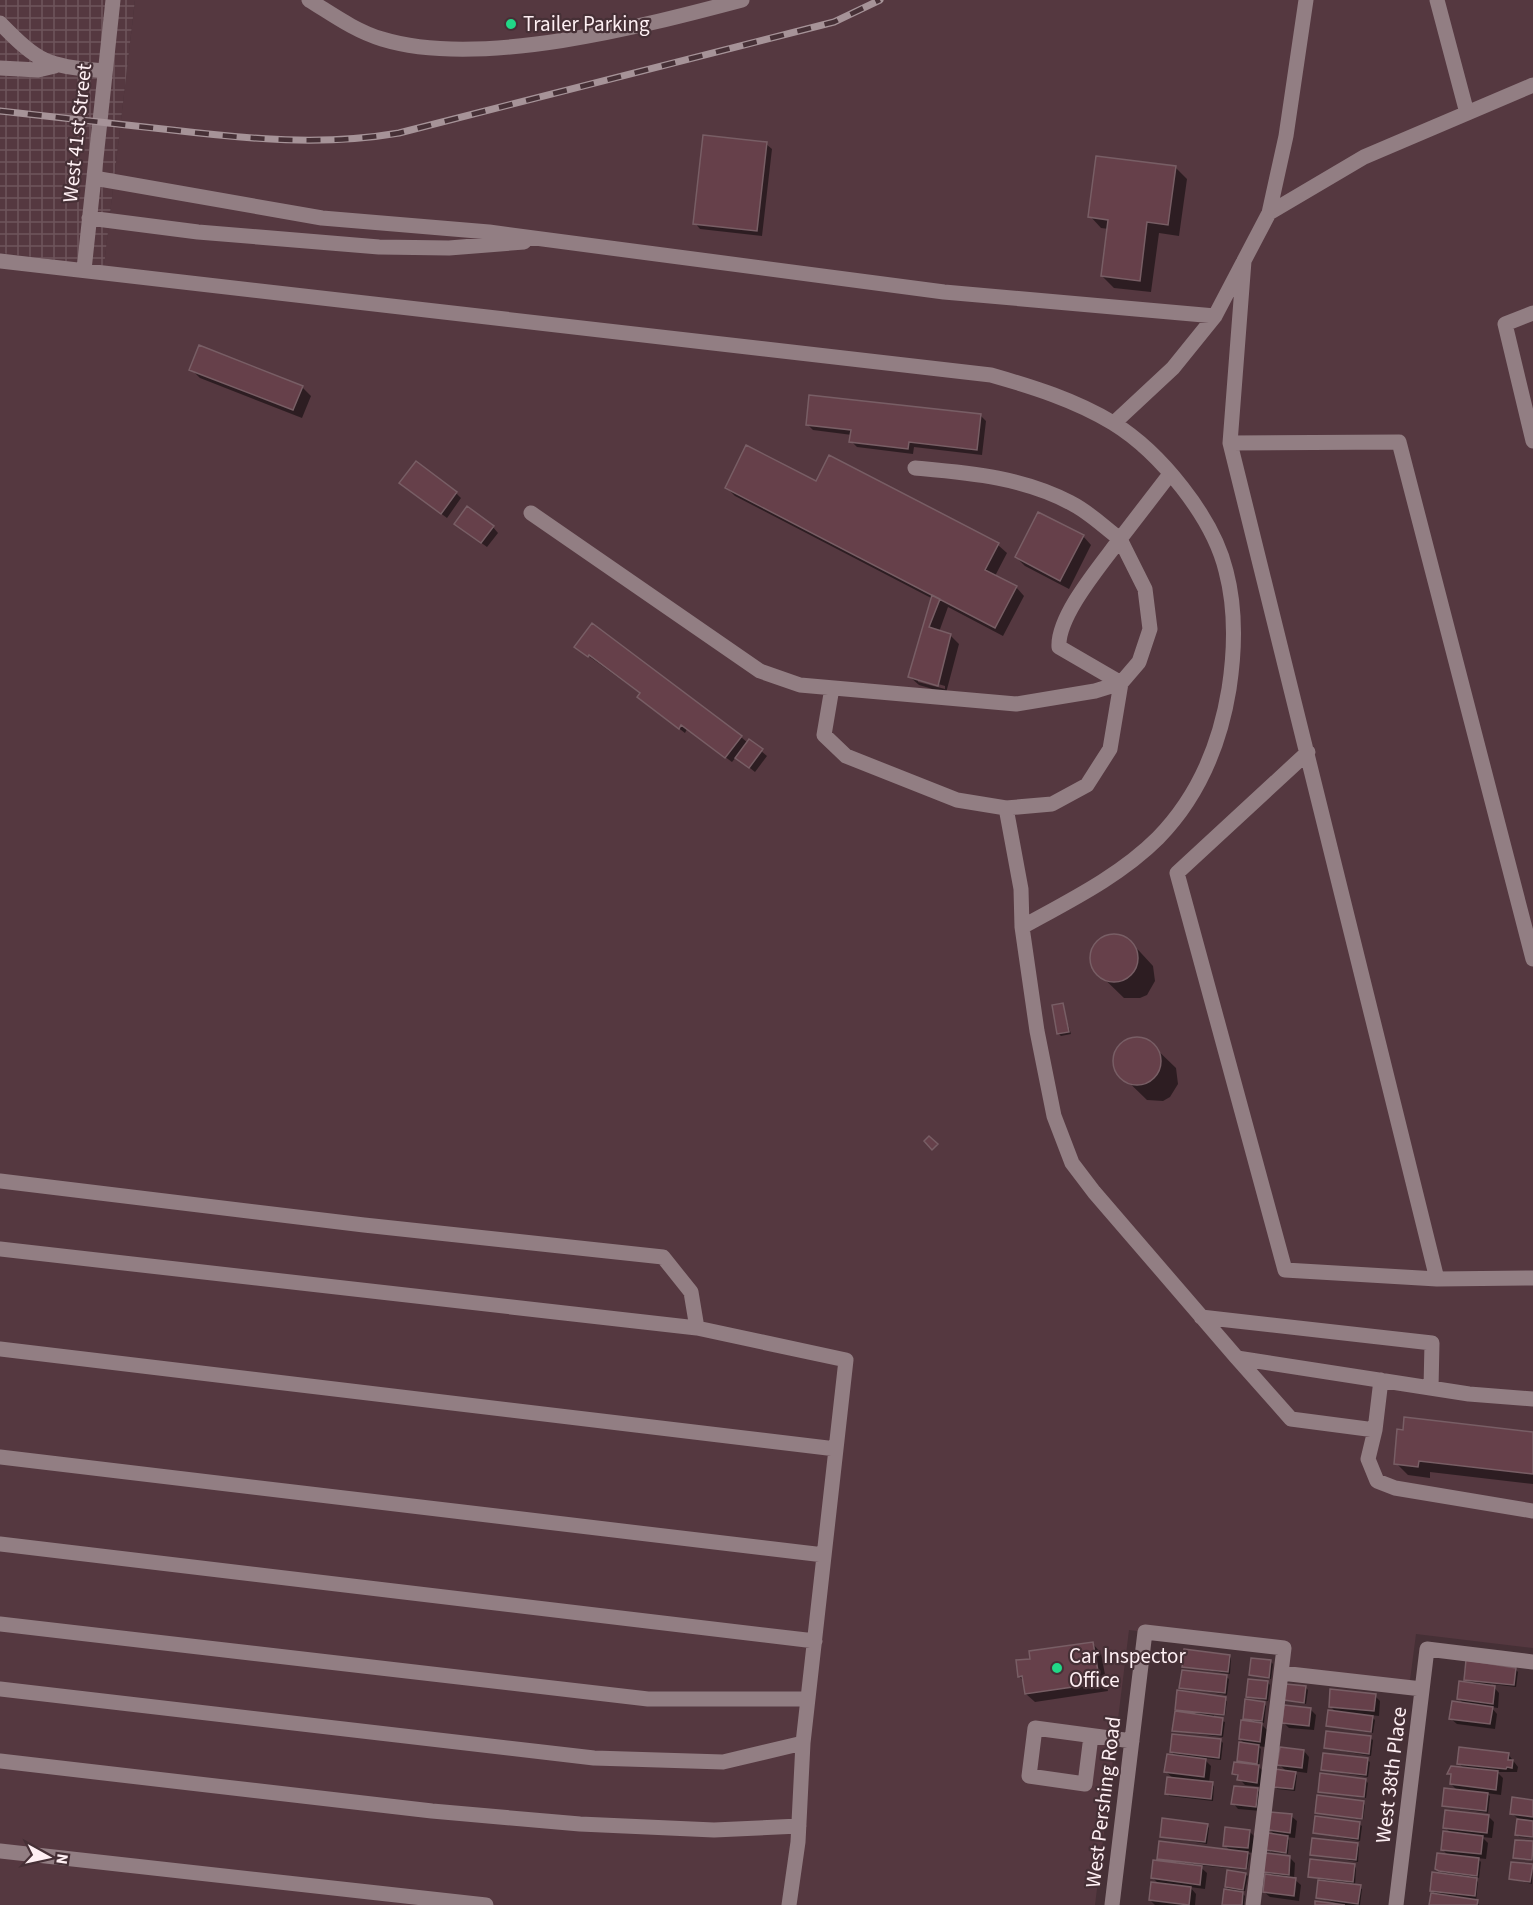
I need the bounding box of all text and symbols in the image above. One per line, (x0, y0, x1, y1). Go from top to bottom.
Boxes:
place label: Trailer Parking (523, 9, 650, 39)
marker: Trailer Parking (504, 17, 518, 31)
street label: West 41st Street (55, 62, 99, 204)
place label: Car Inspector Office (1069, 1641, 1187, 1695)
marker: Car Inspector Office (1050, 1661, 1064, 1675)
street label: West 38th Place (1368, 1705, 1414, 1845)
street label: West Pershing Road (1078, 1715, 1128, 1889)
north arrow (18, 1827, 78, 1887)
text: N (50, 1852, 73, 1866)

